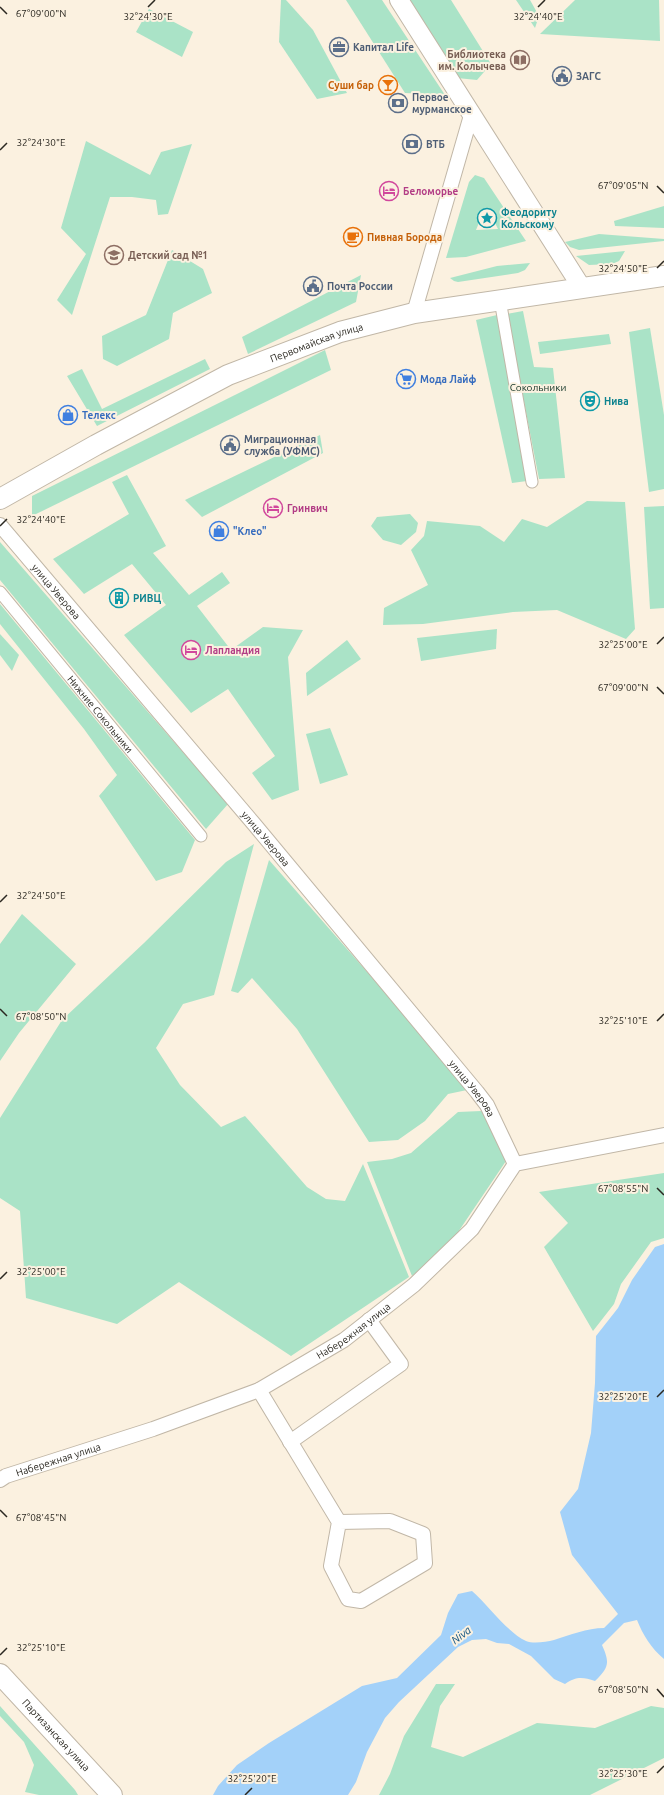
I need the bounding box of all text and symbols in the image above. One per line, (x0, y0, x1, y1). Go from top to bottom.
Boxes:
text: 67°09'00"N (16, 8, 66, 19)
text: 32°24'30"E (123, 11, 173, 22)
text: 32°24'40"E (513, 11, 563, 22)
office icon: Капитал Life (328, 36, 350, 58)
place label: Капитал Life (353, 42, 414, 53)
place label: Библиотека им. Колычева (438, 49, 506, 72)
library icon: Библиотека им. Колычева (509, 49, 531, 71)
public building icon: ЗАГС (551, 65, 573, 87)
place label: ЗАГС (576, 71, 601, 82)
bar icon: Суши бар (377, 74, 399, 96)
place label: Суши бар (328, 80, 374, 91)
bank icon: Первое мурманское (387, 92, 409, 114)
place label: Первое мурманское (412, 92, 472, 115)
bank icon: ВТБ (401, 133, 423, 155)
text: 32°24'30"E (16, 137, 66, 148)
place label: ВТБ (426, 139, 445, 150)
hotel icon: Беломорье (378, 180, 400, 202)
text: 67°09'05"N (598, 180, 648, 191)
place label: Беломорье (403, 186, 458, 197)
place icon: Феодориту Кольскому (476, 207, 498, 229)
place label: Феодориту Кольскому (501, 207, 557, 230)
cafe icon: Пивная Борода (342, 226, 364, 248)
place label: Пивная Борода (367, 232, 442, 243)
school or university icon: Детский сад №1 (103, 244, 125, 266)
place label: Детский сад №1 (128, 250, 208, 261)
text: 32°24'50"E (598, 263, 648, 274)
public building icon: Почта России (302, 275, 324, 297)
place label: Почта России (327, 281, 393, 292)
street label: Первомайская улица (269, 321, 364, 364)
supermarket icon: Мода Лайф (395, 368, 417, 390)
place label: Мода Лайф (420, 374, 476, 385)
park label: Сокольники (510, 382, 566, 393)
theatre icon: Нива (579, 390, 601, 412)
place label: Нива (604, 396, 629, 407)
shop icon: Телекс (57, 404, 79, 426)
place label: Телекс (82, 410, 116, 421)
public building icon: Миграционная служба (УФМС) (219, 434, 241, 456)
place label: Миграционная служба (УФМС) (244, 434, 320, 458)
hotel icon: Гринвич (262, 497, 284, 519)
place label: Гринвич (287, 503, 328, 514)
text: 32°24'40"E (16, 514, 66, 525)
shop icon: "Клео" (208, 520, 230, 542)
place label: "Клео" (233, 526, 267, 537)
street label: улица Уверова (30, 562, 82, 621)
building icon: РИВЦ (108, 587, 130, 609)
place label: РИВЦ (133, 593, 161, 604)
hotel icon: Лапландия (180, 639, 202, 661)
text: 32°25'00"E (598, 639, 648, 650)
place label: Лапландия (205, 645, 260, 656)
street label: Нижние Сокольники (65, 673, 135, 755)
text: 67°09'00"N (598, 682, 648, 693)
street label: улица Уверова (239, 809, 292, 869)
text: 32°24'50"E (16, 890, 66, 901)
text: 67°08'50"N (16, 1011, 66, 1022)
text: 32°25'10"E (598, 1015, 648, 1026)
street label: улица Уверова (447, 1058, 497, 1118)
text: 67°08'55"N (598, 1183, 648, 1194)
text: 32°25'00"E (16, 1266, 66, 1277)
street label: Набережная улица (314, 1301, 393, 1361)
text: 32°25'20"E (598, 1391, 648, 1402)
street label: Набережная улица (15, 1441, 102, 1478)
text: 67°08'45"N (16, 1512, 66, 1523)
water label: Niva (449, 1624, 473, 1646)
text: 32°25'10"E (16, 1642, 66, 1653)
text: 67°08'50"N (598, 1684, 648, 1695)
street label: Партизанская улица (20, 1697, 92, 1774)
text: 32°25'30"E (598, 1768, 648, 1779)
text: 32°25'20"E (227, 1773, 277, 1784)

